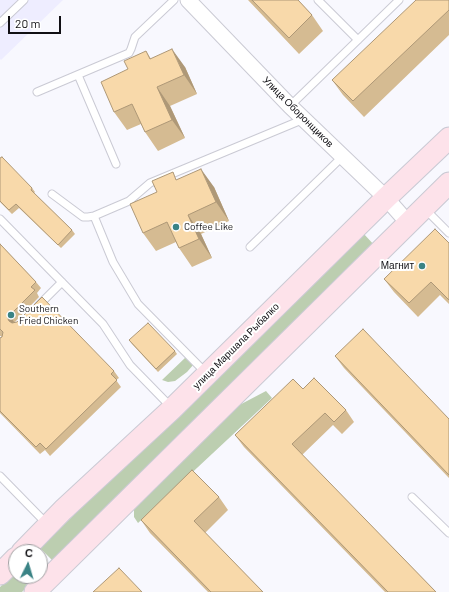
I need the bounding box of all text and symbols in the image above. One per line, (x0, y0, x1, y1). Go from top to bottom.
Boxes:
scale bar (10, 8, 63, 34)
text: 20 m (15, 16, 41, 30)
street label: Улица Оборонщиков (260, 74, 336, 150)
place label: Coffee Like (184, 221, 233, 233)
marker: Coffee Like (171, 222, 181, 232)
place label: Магнит (381, 260, 414, 272)
marker: Магнит (417, 261, 427, 271)
street label: улица Маршала Рыбалко (190, 300, 282, 392)
place label: Southern Fried Chicken (19, 303, 78, 326)
marker: Southern Fried Chicken (6, 310, 16, 320)
north arrow (8, 544, 48, 584)
text: С (24, 546, 34, 559)

